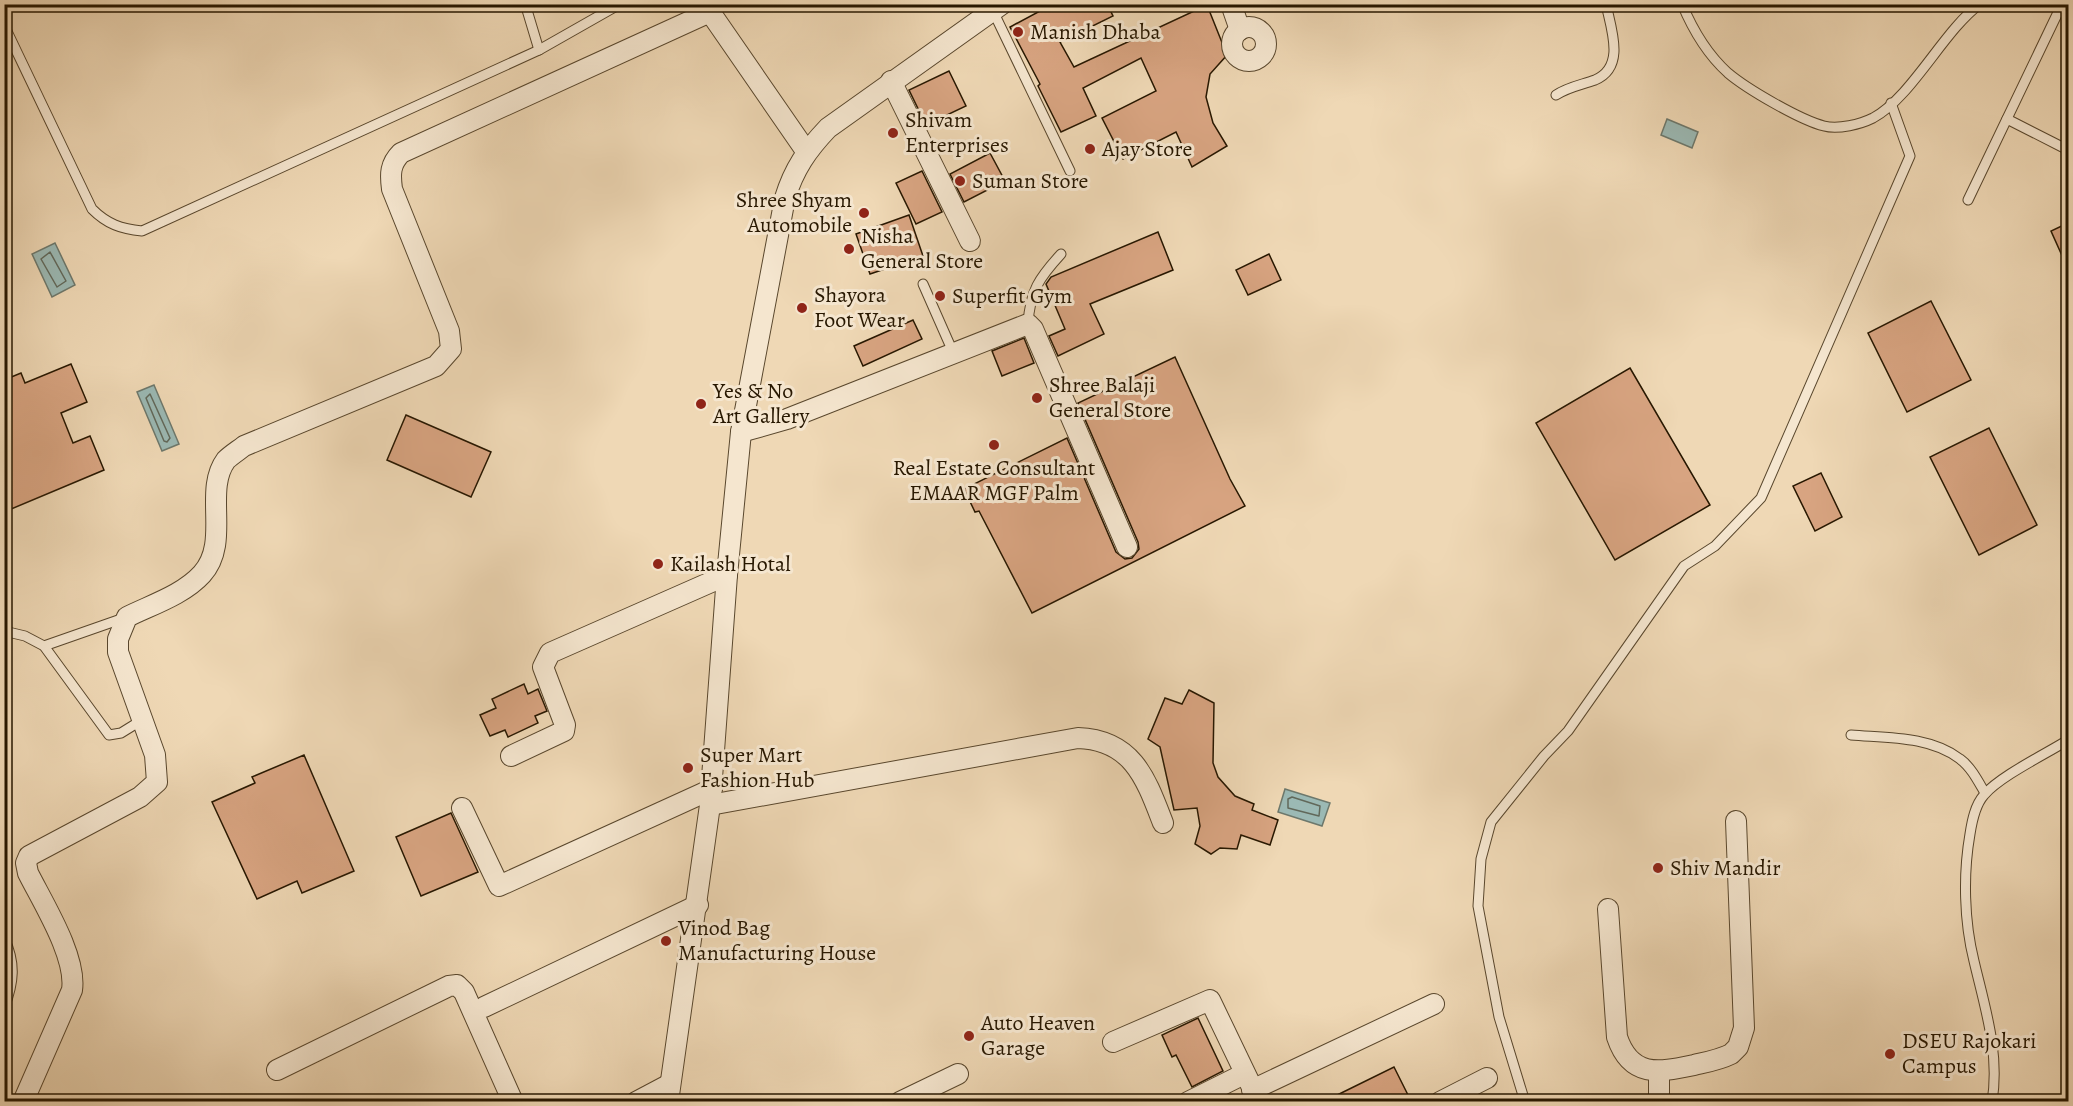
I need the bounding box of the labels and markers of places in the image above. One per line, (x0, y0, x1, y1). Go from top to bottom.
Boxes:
place label: Manish Dhaba (1030, 17, 1162, 47)
marker: Manish Dhaba (1011, 25, 1025, 39)
place label: Shivam Enterprises (905, 105, 1009, 160)
marker: Shivam Enterprises (886, 126, 900, 140)
place label: Ajay Store (1101, 134, 1192, 164)
marker: Ajay Store (1083, 142, 1097, 156)
place label: Suman Store (972, 166, 1088, 196)
marker: Suman Store (953, 174, 967, 188)
place label: Shree Shyam Automobile (736, 185, 852, 240)
marker: Shree Shyam Automobile (857, 206, 871, 220)
place label: Nisha General Store (861, 221, 983, 276)
marker: Nisha General Store (842, 242, 856, 256)
place label: Shayora Foot Wear (814, 280, 905, 335)
place label: Superfit Gym (952, 281, 1072, 311)
marker: Superfit Gym (933, 289, 947, 303)
marker: Shayora Foot Wear (795, 301, 809, 315)
place label: Shree Balaji General Store (1049, 370, 1171, 425)
place label: Yes & No Art Gallery (712, 376, 810, 431)
marker: Shree Balaji General Store (1030, 391, 1044, 405)
marker: Yes & No Art Gallery (694, 397, 708, 411)
marker: Real Estate Consultant EMAAR MGF Palm (987, 438, 1001, 452)
place label: Real Estate Consultant EMAAR MGF Palm (893, 453, 1095, 508)
place label: Kailash Hotal (670, 549, 791, 579)
marker: Kailash Hotal (651, 557, 665, 571)
place label: Super Mart Fashion Hub (700, 740, 814, 795)
marker: Super Mart Fashion Hub (681, 761, 695, 775)
place label: Shiv Mandir (1670, 853, 1781, 883)
marker: Shiv Mandir (1651, 861, 1665, 875)
place label: Vinod Bag Manufacturing House (677, 913, 876, 968)
marker: Vinod Bag Manufacturing House (659, 934, 673, 948)
place label: Auto Heaven Garage (980, 1008, 1095, 1063)
place label: DSEU Rajokari Campus (1902, 1026, 2037, 1081)
marker: Auto Heaven Garage (962, 1029, 976, 1043)
marker: DSEU Rajokari Campus (1883, 1047, 1897, 1061)

